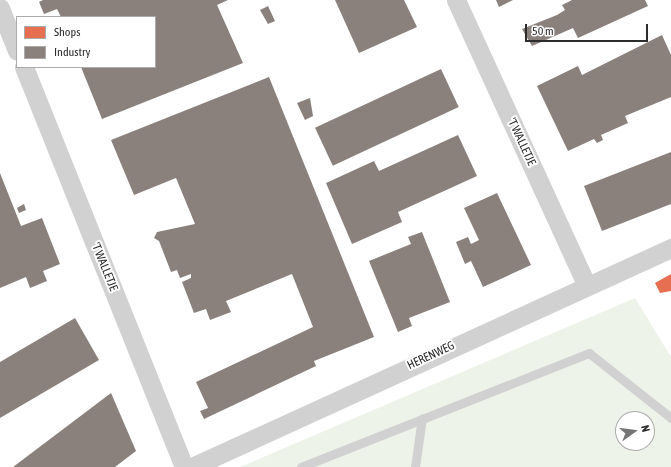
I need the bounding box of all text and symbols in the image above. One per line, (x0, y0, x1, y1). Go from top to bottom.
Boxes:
legend (16, 16, 156, 68)
scale bar (527, 16, 650, 42)
text: 50 m (532, 24, 554, 38)
text: Shops (54, 25, 80, 39)
text: Industry (54, 45, 91, 59)
street label: 'T WALLETJE (504, 116, 538, 168)
street label: 'T WALLETJE (88, 241, 120, 293)
street label: HERENWEG (405, 339, 457, 373)
north arrow (615, 411, 655, 451)
text: N (639, 424, 652, 433)

